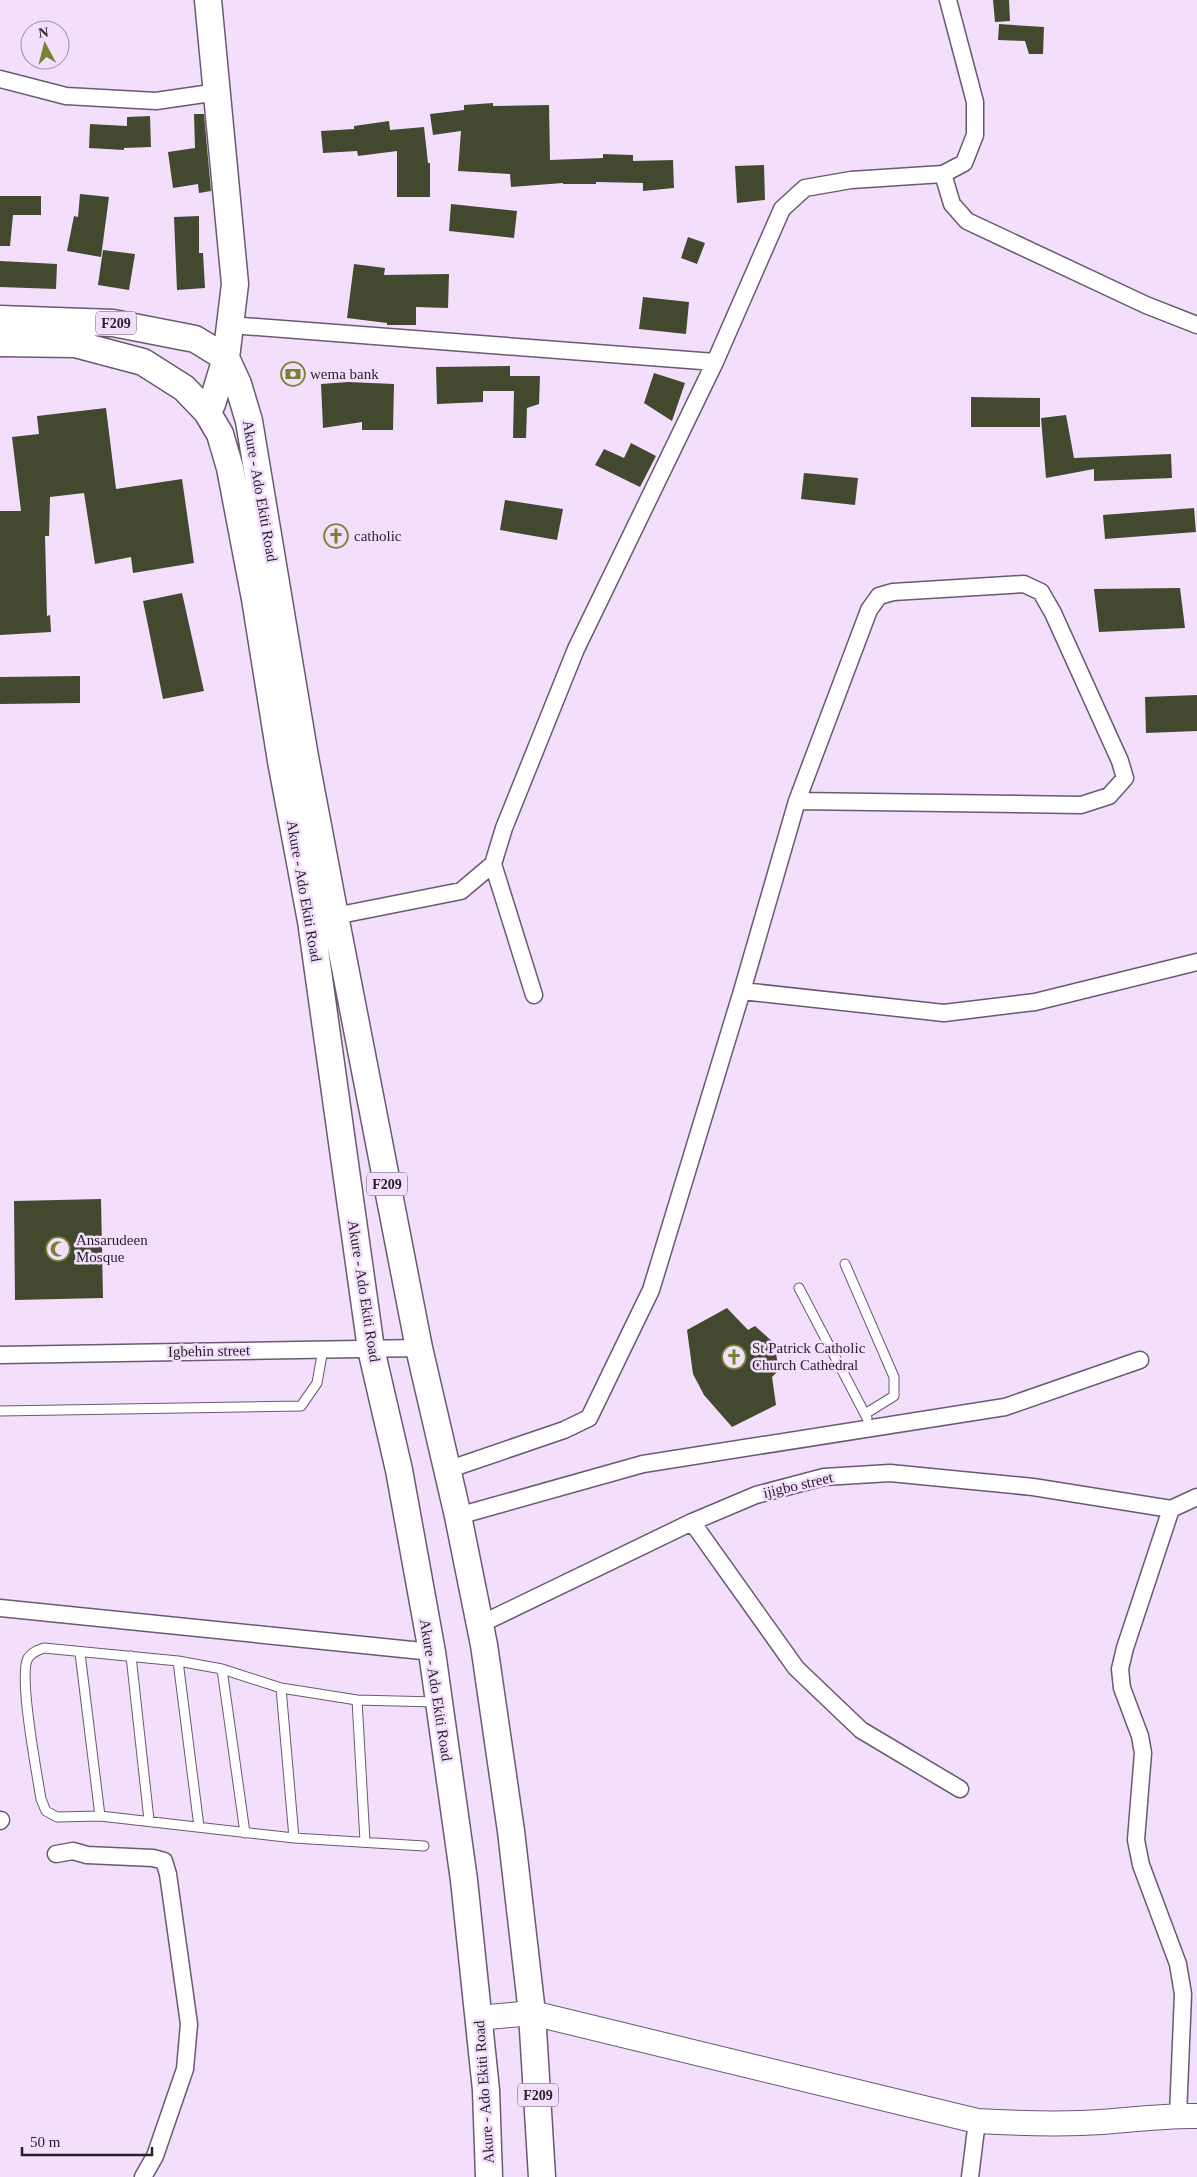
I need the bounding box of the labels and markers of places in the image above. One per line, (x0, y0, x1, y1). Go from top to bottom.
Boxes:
bank icon: wema bank (280, 361, 306, 387)
place label: wema bank (310, 366, 379, 382)
church icon: catholic (323, 523, 349, 549)
place label: catholic (354, 528, 402, 544)
place label: Ansarudeen Mosque (76, 1232, 148, 1265)
mosque icon: Ansarudeen Mosque (45, 1236, 71, 1262)
place label: St Patrick Catholic Church Cathedral (752, 1340, 866, 1373)
church icon: St Patrick Catholic Church Cathedral (721, 1344, 747, 1370)

